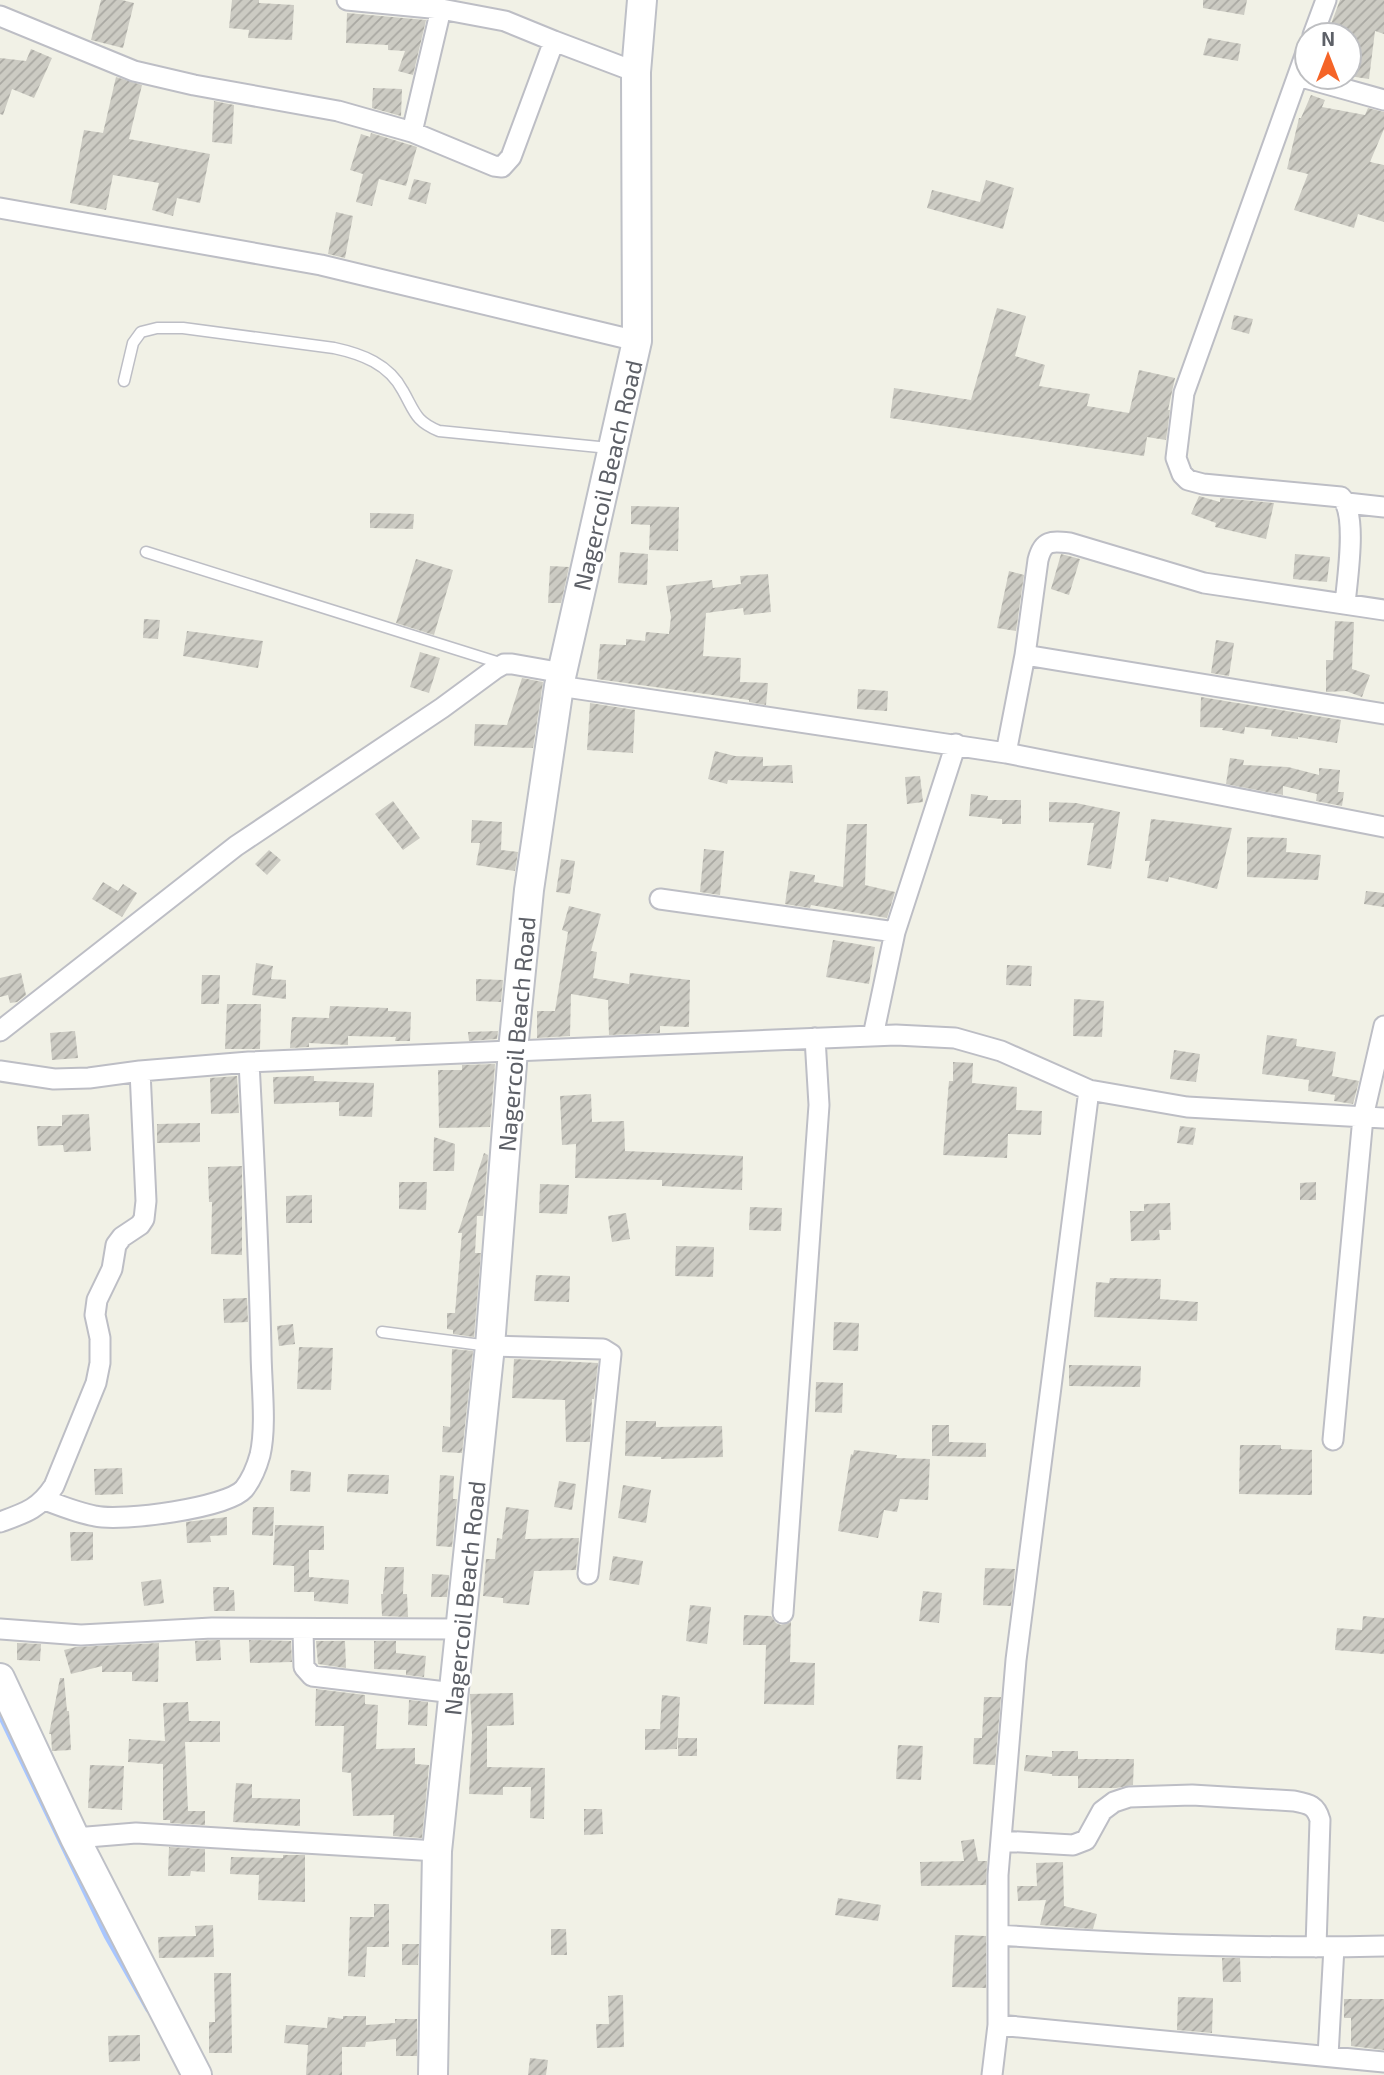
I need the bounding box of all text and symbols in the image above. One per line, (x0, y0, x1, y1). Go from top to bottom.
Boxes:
north arrow (1293, 21, 1363, 91)
text: N (1321, 27, 1335, 50)
street label: Nagercoil Beach Road (566, 357, 648, 593)
street label: Nagercoil Beach Road (491, 915, 541, 1153)
street label: Nagercoil Beach Road (437, 1479, 491, 1717)

